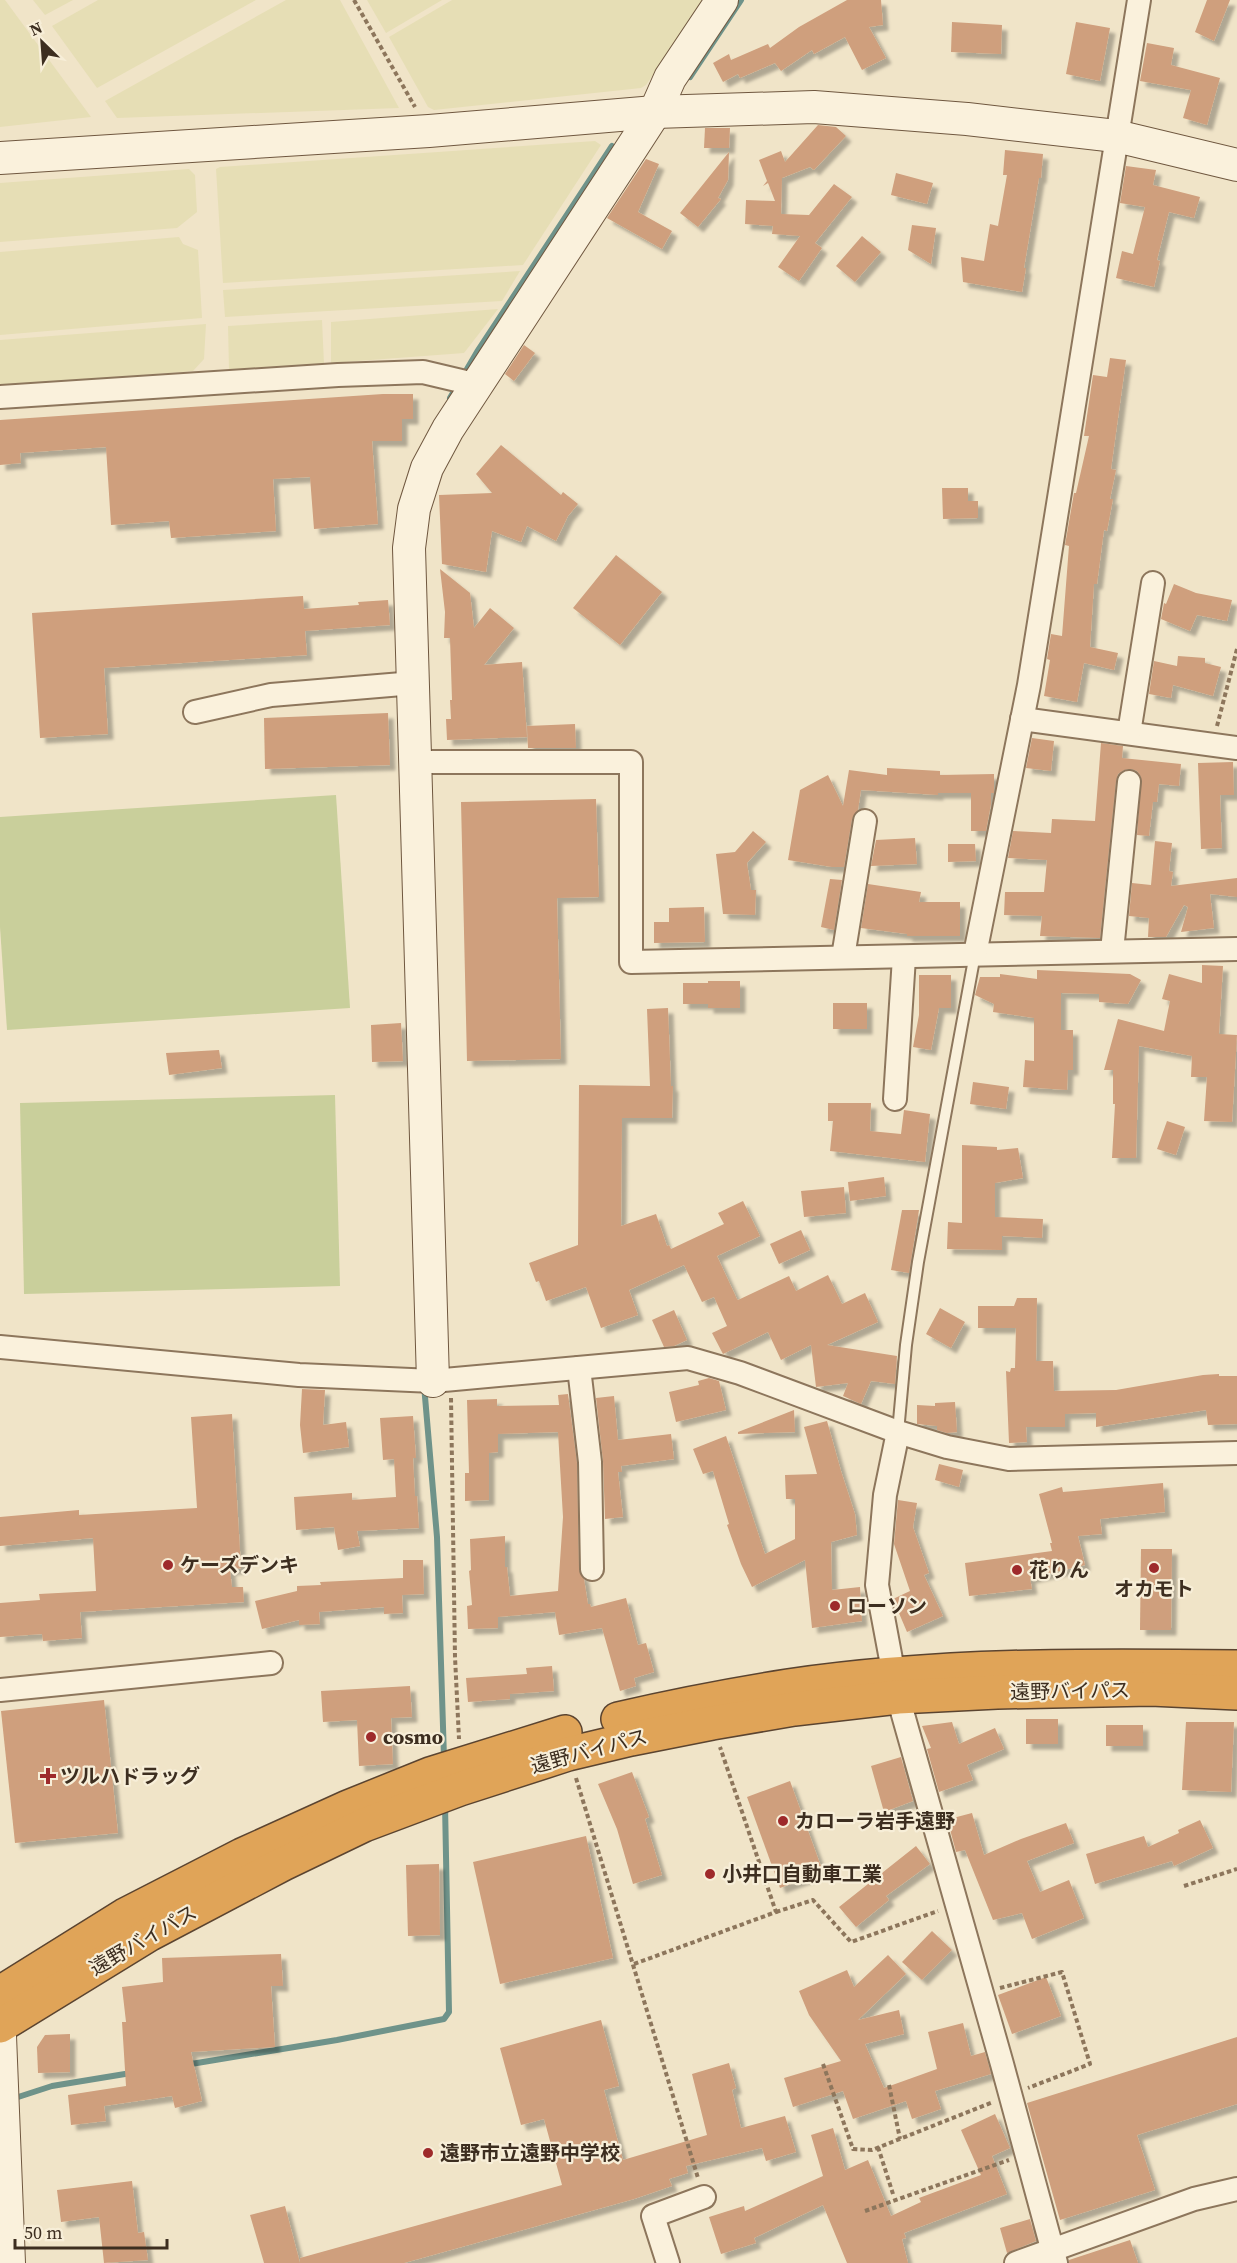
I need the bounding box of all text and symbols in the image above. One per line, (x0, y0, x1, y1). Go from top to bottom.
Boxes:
north arrow (12, 12, 72, 72)
text: N (26, 16, 46, 41)
place label: ケーズデンキ (180, 1551, 299, 1579)
place label: 花りん (1029, 1556, 1089, 1584)
marker: ケーズデンキ (161, 1558, 175, 1572)
marker: オカモト (1147, 1561, 1161, 1575)
marker: 花りん (1010, 1563, 1024, 1577)
place label: オカモト (1114, 1575, 1194, 1603)
place label: ローソン (847, 1592, 927, 1620)
marker: ローソン (828, 1599, 842, 1613)
street label: 遠野バイパス (1010, 1676, 1130, 1706)
street label: 遠野バイパス (528, 1722, 650, 1780)
place label: cosmo (383, 1723, 443, 1751)
marker: cosmo (364, 1730, 378, 1744)
place label: ツルハドラッグ (60, 1762, 200, 1790)
marker: ツルハドラッグ (41, 1769, 55, 1783)
place label: カローラ岩手遠野 (795, 1807, 955, 1835)
marker: カローラ岩手遠野 (776, 1814, 790, 1828)
place label: 小井口自動車工業 (722, 1860, 882, 1888)
marker: 小井口自動車工業 (703, 1867, 717, 1881)
street label: 遠野バイパス (84, 1898, 202, 1982)
place label: 遠野市立遠野中学校 (440, 2139, 620, 2167)
marker: 遠野市立遠野中学校 (421, 2146, 435, 2160)
scale bar (15, 2212, 166, 2250)
text: 50 m (24, 2220, 62, 2245)

